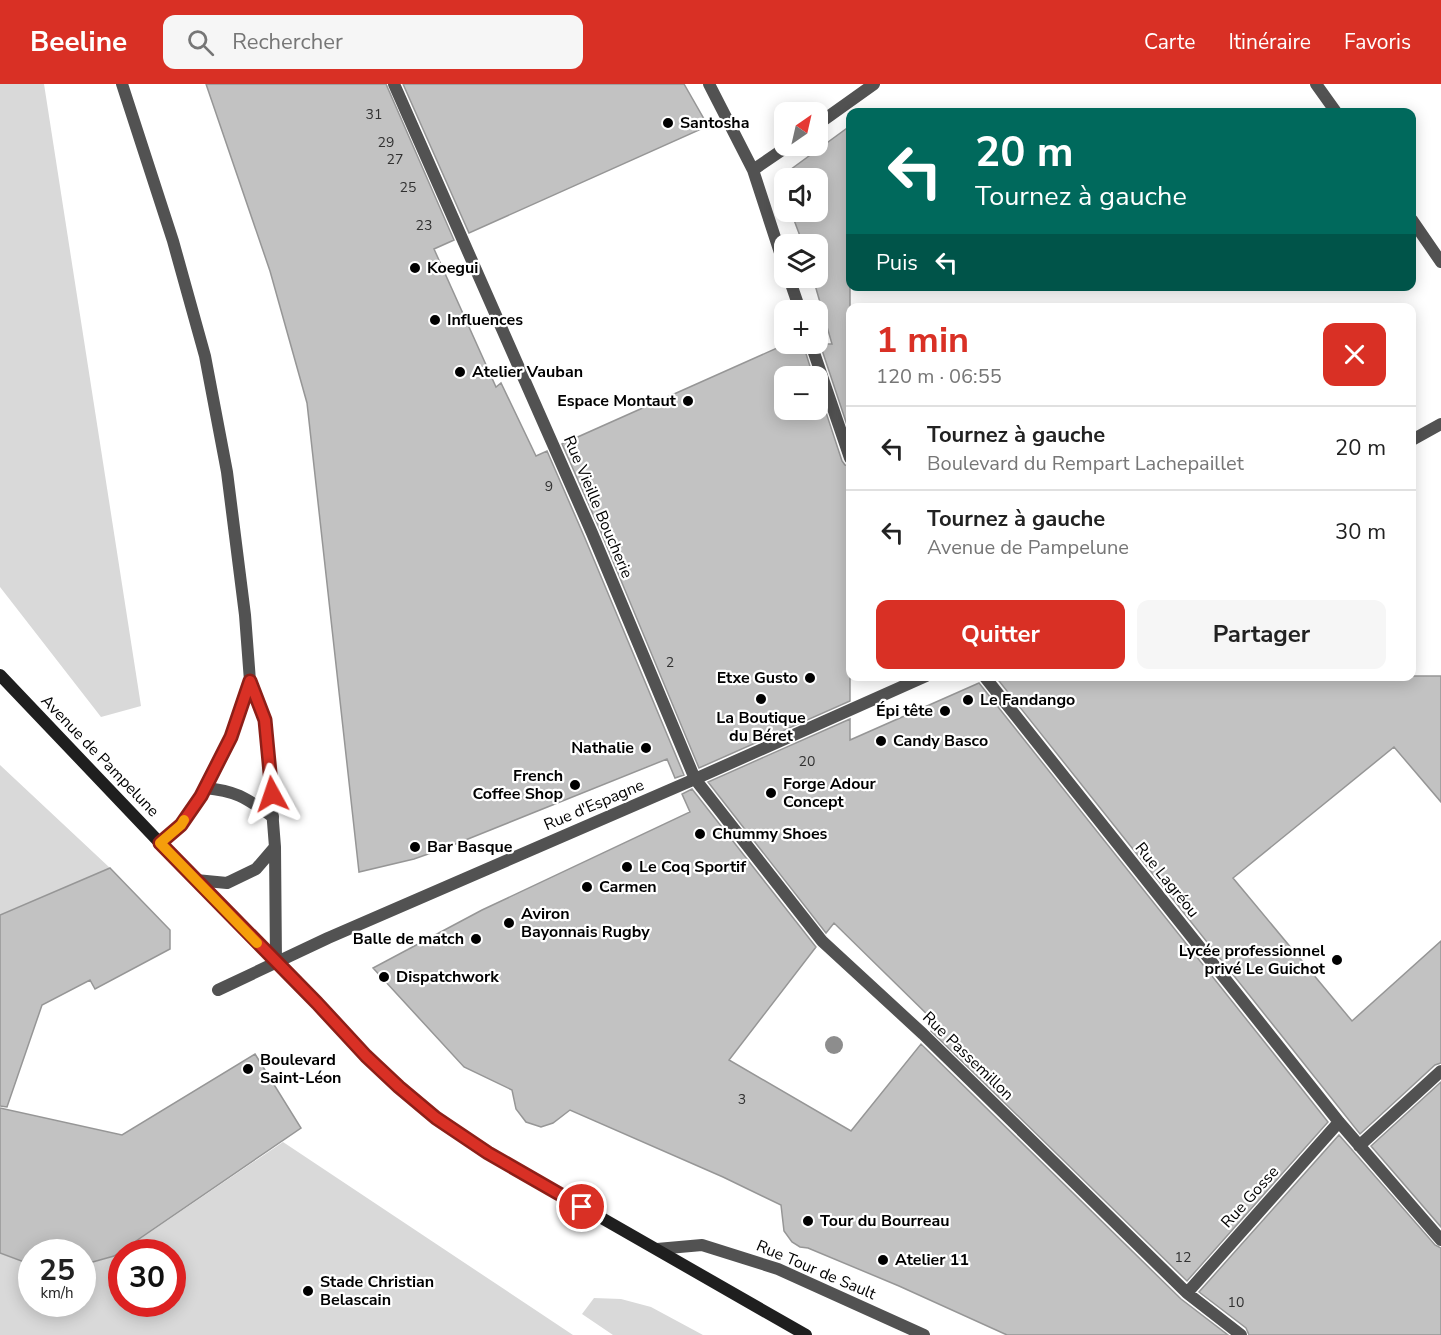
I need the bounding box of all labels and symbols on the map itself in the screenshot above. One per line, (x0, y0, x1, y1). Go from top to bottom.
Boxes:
north arrow (774, 102, 828, 156)
house number: 31 (366, 105, 382, 124)
place label: Santosha (680, 112, 749, 134)
marker: Santosha (661, 116, 675, 130)
house number: 29 (378, 133, 394, 152)
house number: 27 (387, 150, 403, 169)
house number: 25 (400, 178, 416, 197)
house number: 23 (416, 216, 432, 235)
place label: Koegui (427, 257, 478, 279)
marker: Koegui (408, 261, 422, 275)
place label: Influences (447, 309, 523, 331)
marker: Influences (428, 313, 442, 327)
place label: Atelier Vauban (472, 361, 583, 383)
marker: Atelier Vauban (453, 365, 467, 379)
place label: Espace Montaut (557, 390, 677, 412)
marker: Espace Montaut (681, 394, 695, 408)
street label: Rue Vieille Boucherie (558, 432, 638, 582)
house number: 9 (545, 477, 553, 496)
house number: 2 (666, 653, 674, 672)
place label: Etxe Gusto (717, 667, 798, 689)
marker: Etxe Gusto (803, 671, 817, 685)
place label: Le Fandango (980, 689, 1075, 711)
street label: Avenue de Pampelune (36, 690, 164, 822)
marker: La Boutique du Béret (754, 692, 768, 706)
marker: Le Fandango (961, 693, 975, 707)
place label: Épi tête (876, 700, 933, 722)
marker: Épi tête (938, 704, 952, 718)
place label: La Boutique du Béret (716, 707, 806, 747)
place label: Candy Basco (893, 730, 988, 752)
marker: Candy Basco (874, 734, 888, 748)
place label: Nathalie (571, 737, 634, 759)
marker: Nathalie (639, 741, 653, 755)
house number: 20 (799, 752, 815, 771)
position arrow (240, 762, 304, 826)
place label: French Coffee Shop (473, 765, 563, 805)
place label: Forge Adour Concept (783, 773, 877, 813)
street label: Rue d'Espagne (541, 774, 647, 836)
marker: French Coffee Shop (568, 778, 582, 792)
marker: Forge Adour Concept (764, 786, 778, 800)
place label: Chummy Shoes (712, 823, 828, 845)
marker: Chummy Shoes (693, 827, 707, 841)
place label: Bar Basque (427, 836, 513, 858)
street label: Rue Lagréou (1130, 838, 1204, 922)
marker: Bar Basque (408, 840, 422, 854)
place label: Le Coq Sportif (639, 856, 747, 878)
marker: Le Coq Sportif (620, 860, 634, 874)
place label: Carmen (599, 876, 657, 898)
marker: Carmen (580, 880, 594, 894)
place label: Aviron Bayonnais Rugby (521, 903, 650, 943)
marker: Aviron Bayonnais Rugby (502, 916, 516, 930)
place label: Balle de match (353, 928, 464, 950)
marker: Balle de match (469, 932, 483, 946)
place label: Lycée professionnel privé Le Guichot (1179, 940, 1326, 980)
marker: Lycée professionnel privé Le Guichot (1330, 953, 1344, 967)
place label: Dispatchwork (396, 966, 499, 988)
marker: Dispatchwork (377, 970, 391, 984)
street label: Rue Passemillon (917, 1007, 1019, 1105)
place label: Boulevard Saint-Léon (260, 1049, 341, 1089)
marker: Boulevard Saint-Léon (241, 1062, 255, 1076)
house number: 3 (738, 1090, 746, 1109)
street label: Rue Gosse (1216, 1161, 1284, 1233)
pin (556, 1181, 607, 1232)
place label: Tour du Bourreau (820, 1210, 950, 1232)
marker: Tour du Bourreau (801, 1214, 815, 1228)
street label: Rue Tour de Sault (753, 1235, 880, 1305)
speed limit sign: 30 (108, 1239, 186, 1317)
house number: 12 (1175, 1248, 1191, 1267)
place label: Atelier 11 (895, 1249, 969, 1271)
marker: Atelier 11 (876, 1253, 890, 1267)
place label: Stade Christian Belascain (320, 1271, 434, 1311)
marker: Stade Christian Belascain (301, 1284, 315, 1298)
house number: 10 (1228, 1293, 1244, 1312)

